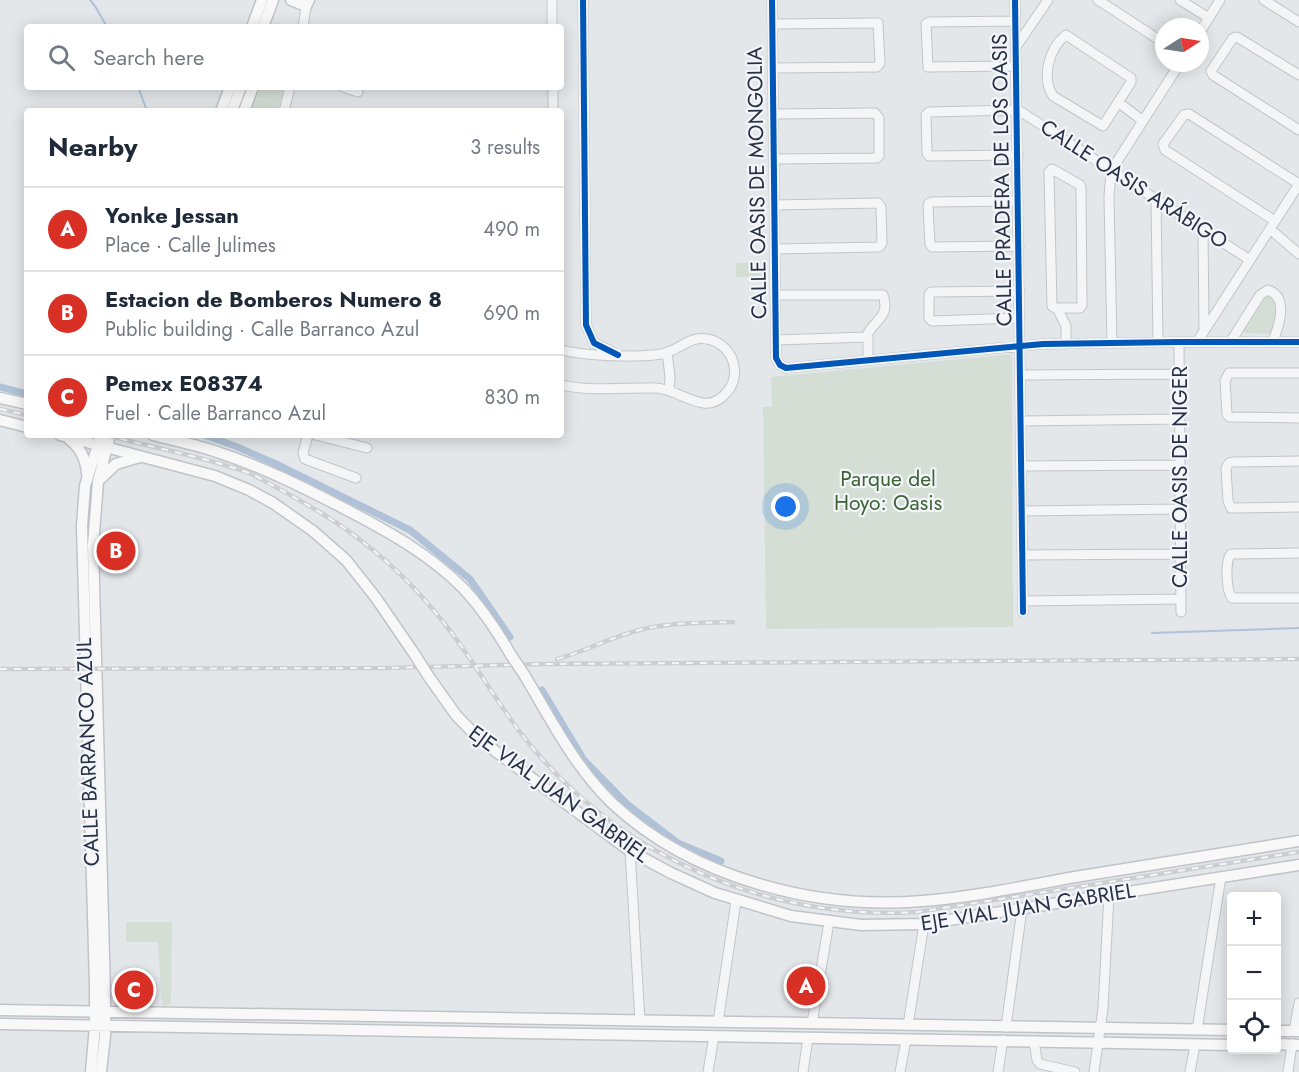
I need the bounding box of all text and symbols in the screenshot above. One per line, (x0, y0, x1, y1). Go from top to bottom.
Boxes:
north arrow (1155, 18, 1209, 72)
search box (24, 24, 564, 90)
street label: CALLE PRADERA DE LOS OASIS (984, 33, 1020, 327)
icon: search (45, 41, 78, 74)
text: Search here (93, 41, 204, 73)
street label: CALLE OASIS DE MONGOLIA (740, 46, 774, 319)
street label: CALLE OASIS ARÁBIGO (1034, 112, 1234, 256)
text: Nearby (48, 128, 137, 166)
text: 3 results (470, 133, 540, 162)
text: Yonke Jessan (105, 199, 239, 231)
text: A (60, 215, 75, 244)
text: 490 m (483, 215, 540, 244)
text: Place · Calle Julimes (105, 231, 276, 260)
text: Estacion de Bomberos Numero 8 (105, 283, 442, 315)
text: B (61, 299, 74, 328)
text: 690 m (483, 299, 540, 328)
text: Public building · Calle Barranco Azul (105, 315, 419, 344)
street label: CALLE OASIS DE NIGER (1165, 366, 1195, 588)
text: Pemex E08374 (105, 367, 263, 399)
text: C (60, 383, 75, 412)
text: 830 m (485, 383, 540, 412)
text: Fuel · Calle Barranco Azul (105, 399, 326, 428)
park label: Parque del Hoyo: Oasis (834, 464, 942, 518)
your location (771, 492, 800, 521)
pin: B (96, 528, 136, 574)
street label: CALLE BARRANCO AZUL (69, 637, 107, 867)
street label: EJE VIAL JUAN GABRIEL (462, 718, 656, 870)
street label: EJE VIAL JUAN GABRIEL (919, 875, 1138, 939)
map controls (1227, 892, 1281, 1054)
button: + (1227, 892, 1281, 946)
button: − (1227, 946, 1281, 1000)
pin: A (786, 964, 826, 1008)
pin: C (114, 968, 154, 1012)
button: locate (1227, 1000, 1281, 1054)

